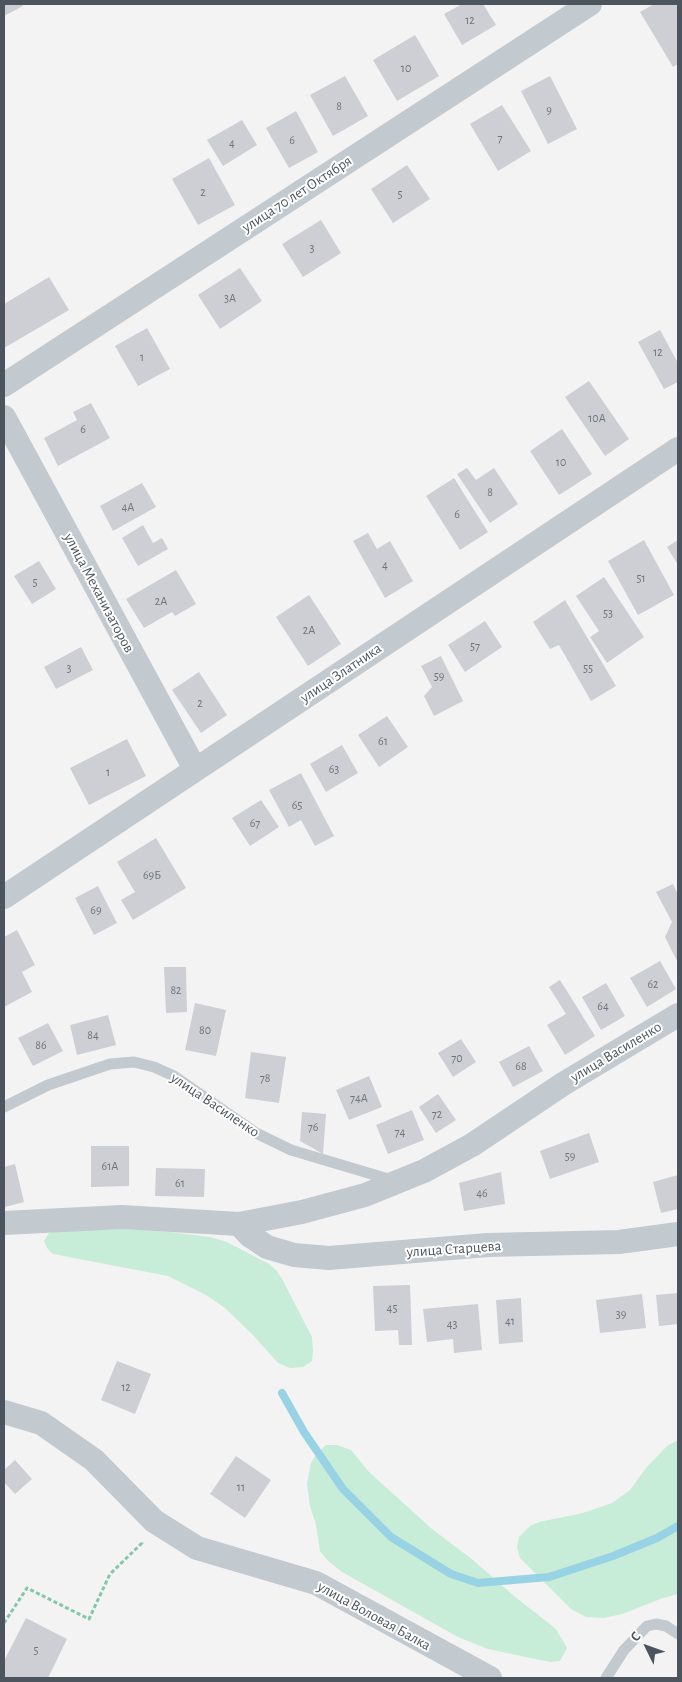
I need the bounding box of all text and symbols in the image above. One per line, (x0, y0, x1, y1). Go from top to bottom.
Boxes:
house number: 12 (465, 13, 475, 27)
house number: 10 (401, 61, 411, 75)
house number: 8 (336, 99, 342, 113)
house number: 9 (546, 103, 552, 117)
house number: 7 (497, 131, 503, 145)
house number: 6 (289, 133, 295, 147)
house number: 4 (229, 136, 235, 150)
street label: улица 70 лет Октября (239, 152, 355, 236)
house number: 2 (200, 185, 206, 199)
house number: 5 (397, 187, 403, 201)
house number: 3 (310, 241, 314, 255)
house number: 3А (224, 291, 236, 305)
house number: 12 (653, 345, 663, 359)
house number: 1 (140, 350, 144, 364)
house number: 10А (588, 411, 606, 425)
house number: 6 (80, 422, 86, 436)
house number: 10 (556, 455, 566, 469)
house number: 8 (487, 485, 493, 499)
house number: 4А (122, 500, 134, 514)
house number: 6 (454, 507, 460, 521)
street label: улица Механизаторов (60, 530, 138, 656)
house number: 4 (382, 558, 388, 572)
house number: 51 (636, 571, 646, 585)
house number: 5 (32, 575, 38, 589)
house number: 2А (155, 594, 167, 608)
house number: 53 (603, 606, 613, 620)
house number: 2А (303, 623, 315, 637)
street label: улица Златника (297, 639, 385, 707)
house number: 57 (470, 639, 480, 653)
house number: 3 (67, 661, 71, 675)
house number: 55 (583, 661, 593, 675)
house number: 59 (434, 669, 444, 683)
house number: 2 (197, 696, 203, 710)
house number: 61 (378, 734, 388, 748)
house number: 63 (329, 762, 339, 776)
house number: 1 (106, 765, 110, 779)
house number: 65 (292, 798, 302, 812)
house number: 67 (250, 816, 260, 830)
house number: 69Б (143, 868, 161, 882)
house number: 69 (90, 903, 102, 917)
house number: 62 (647, 977, 659, 991)
house number: 82 (170, 983, 182, 997)
house number: 64 (597, 999, 609, 1013)
street label: улица Василенко (567, 1018, 665, 1086)
house number: 80 (199, 1023, 211, 1037)
house number: 84 (87, 1028, 99, 1042)
house number: 86 (35, 1038, 47, 1052)
house number: 70 (451, 1051, 463, 1065)
house number: 68 (515, 1059, 527, 1073)
street label: улица Василенко (167, 1069, 263, 1141)
house number: 78 (260, 1071, 270, 1085)
house number: 74А (350, 1091, 368, 1105)
house number: 72 (432, 1107, 442, 1121)
house number: 76 (308, 1120, 318, 1134)
house number: 74 (395, 1125, 405, 1139)
house number: 59 (565, 1149, 575, 1163)
house number: 61А (102, 1159, 118, 1173)
house number: 61 (175, 1176, 185, 1190)
house number: 46 (476, 1186, 488, 1200)
street label: улица Старцева (406, 1237, 502, 1261)
house number: 45 (387, 1301, 397, 1315)
house number: 39 (616, 1307, 626, 1321)
house number: 41 (505, 1314, 515, 1328)
house number: 43 (447, 1317, 457, 1331)
house number: 12 (121, 1380, 131, 1394)
house number: 11 (237, 1480, 245, 1494)
street label: улица Воловая Балка (314, 1577, 434, 1655)
north arrow (622, 1622, 672, 1672)
text: С (628, 1629, 644, 1645)
house number: 5 (33, 1643, 39, 1657)

